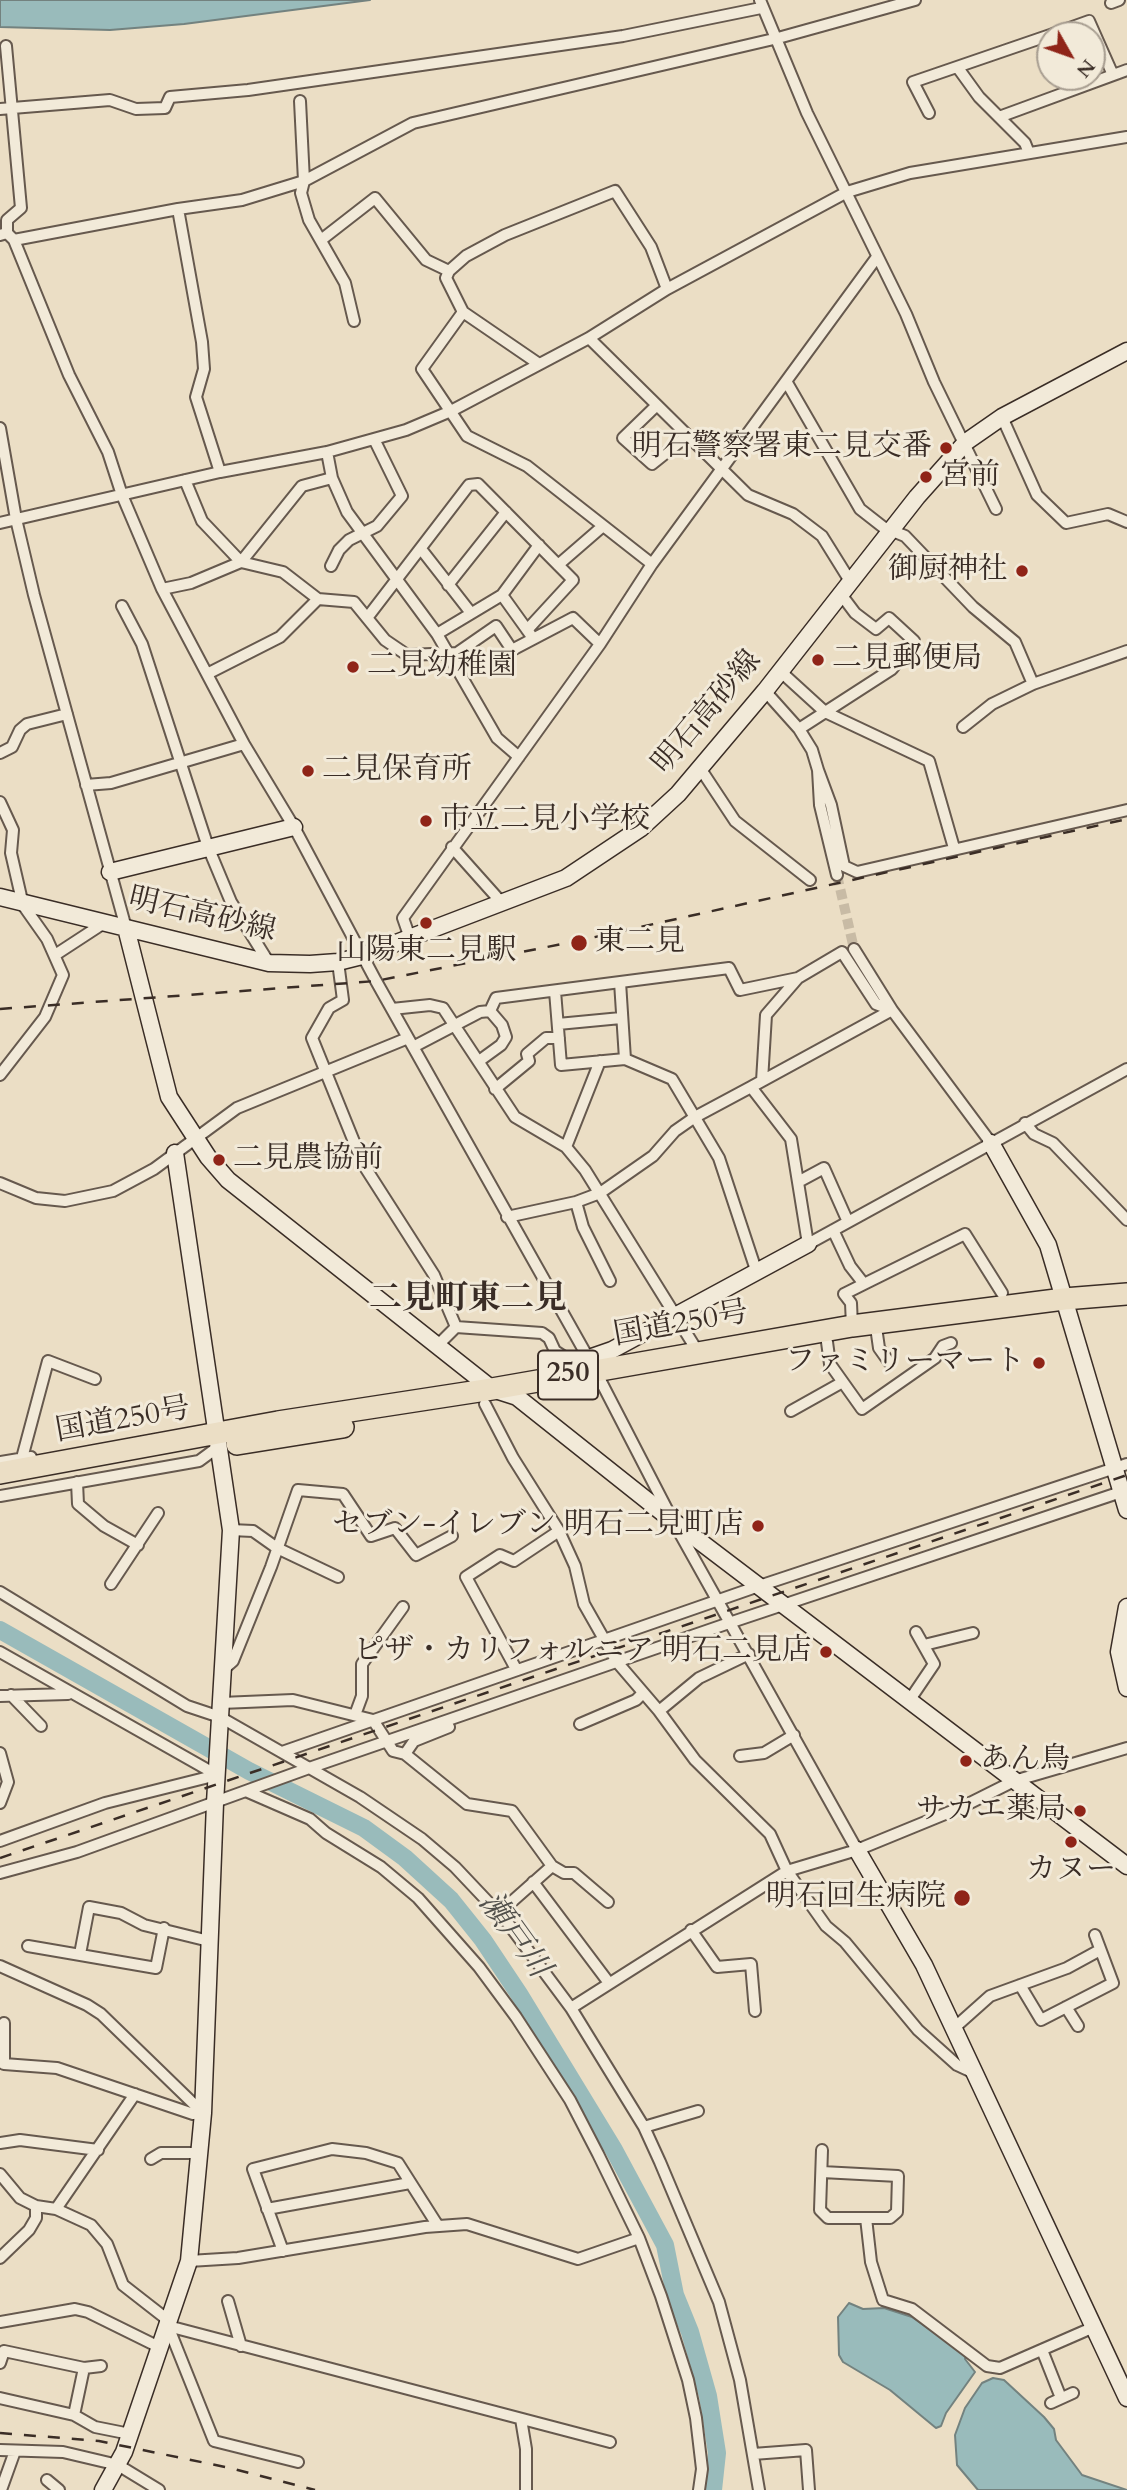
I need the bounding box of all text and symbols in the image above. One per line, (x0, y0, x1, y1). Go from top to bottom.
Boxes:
north arrow (1036, 21, 1106, 91)
text: N (1070, 54, 1101, 83)
place label: 明石警察署東二見交番 (632, 430, 932, 466)
marker: 明石警察署東二見交番 (938, 440, 954, 456)
place label: 宮前 (940, 459, 1000, 495)
marker: 宮前 (918, 469, 934, 485)
place label: 御厨神社 (888, 553, 1008, 589)
marker: 御厨神社 (1014, 563, 1030, 579)
place label: 二見郵便局 (832, 642, 982, 678)
street label: 明石高砂線 (646, 644, 770, 782)
place label: 二見幼稚園 (367, 649, 517, 685)
marker: 二見郵便局 (810, 652, 826, 668)
marker: 二見幼稚園 (345, 659, 361, 675)
place label: 二見保育所 (322, 753, 472, 789)
marker: 二見保育所 (300, 763, 316, 779)
place label: 市立二見小学校 (440, 803, 650, 839)
marker: 市立二見小学校 (418, 813, 434, 829)
street label: 明石高砂線 (125, 882, 279, 950)
marker: 山陽東二見駅 (418, 915, 434, 931)
place label: 東二見 (595, 925, 685, 961)
marker: 東二見 (569, 933, 589, 953)
place label: 山陽東二見駅 (336, 934, 516, 970)
place label: 二見農協前 (233, 1142, 383, 1178)
marker: 二見農協前 (211, 1152, 227, 1168)
district label: 二見町東二見 (369, 1280, 567, 1320)
street label: 国道250号 (611, 1295, 751, 1355)
place label: ファミリーマート (785, 1345, 1025, 1381)
road number: 250 (538, 1350, 598, 1400)
marker: ファミリーマート (1031, 1355, 1047, 1371)
street label: 国道250号 (53, 1391, 193, 1451)
place label: セブン-イレブン 明石二見町店 (333, 1508, 744, 1544)
marker: セブン-イレブン 明石二見町店 (750, 1518, 766, 1534)
place label: ピザ・カリフォルニア 明石二見店 (354, 1634, 812, 1670)
marker: ピザ・カリフォルニア 明石二見店 (818, 1644, 834, 1660)
place label: あん鳥 (980, 1743, 1070, 1779)
marker: あん鳥 (958, 1753, 974, 1769)
place label: サカエ薬局 (916, 1793, 1066, 1829)
marker: サカエ薬局 (1072, 1803, 1088, 1819)
marker: カヌー (1063, 1834, 1079, 1850)
place label: カヌー (1026, 1853, 1116, 1889)
place label: 明石回生病院 (766, 1880, 946, 1916)
water label: 瀬戸川 (469, 1886, 557, 1986)
marker: 明石回生病院 (952, 1888, 972, 1908)

